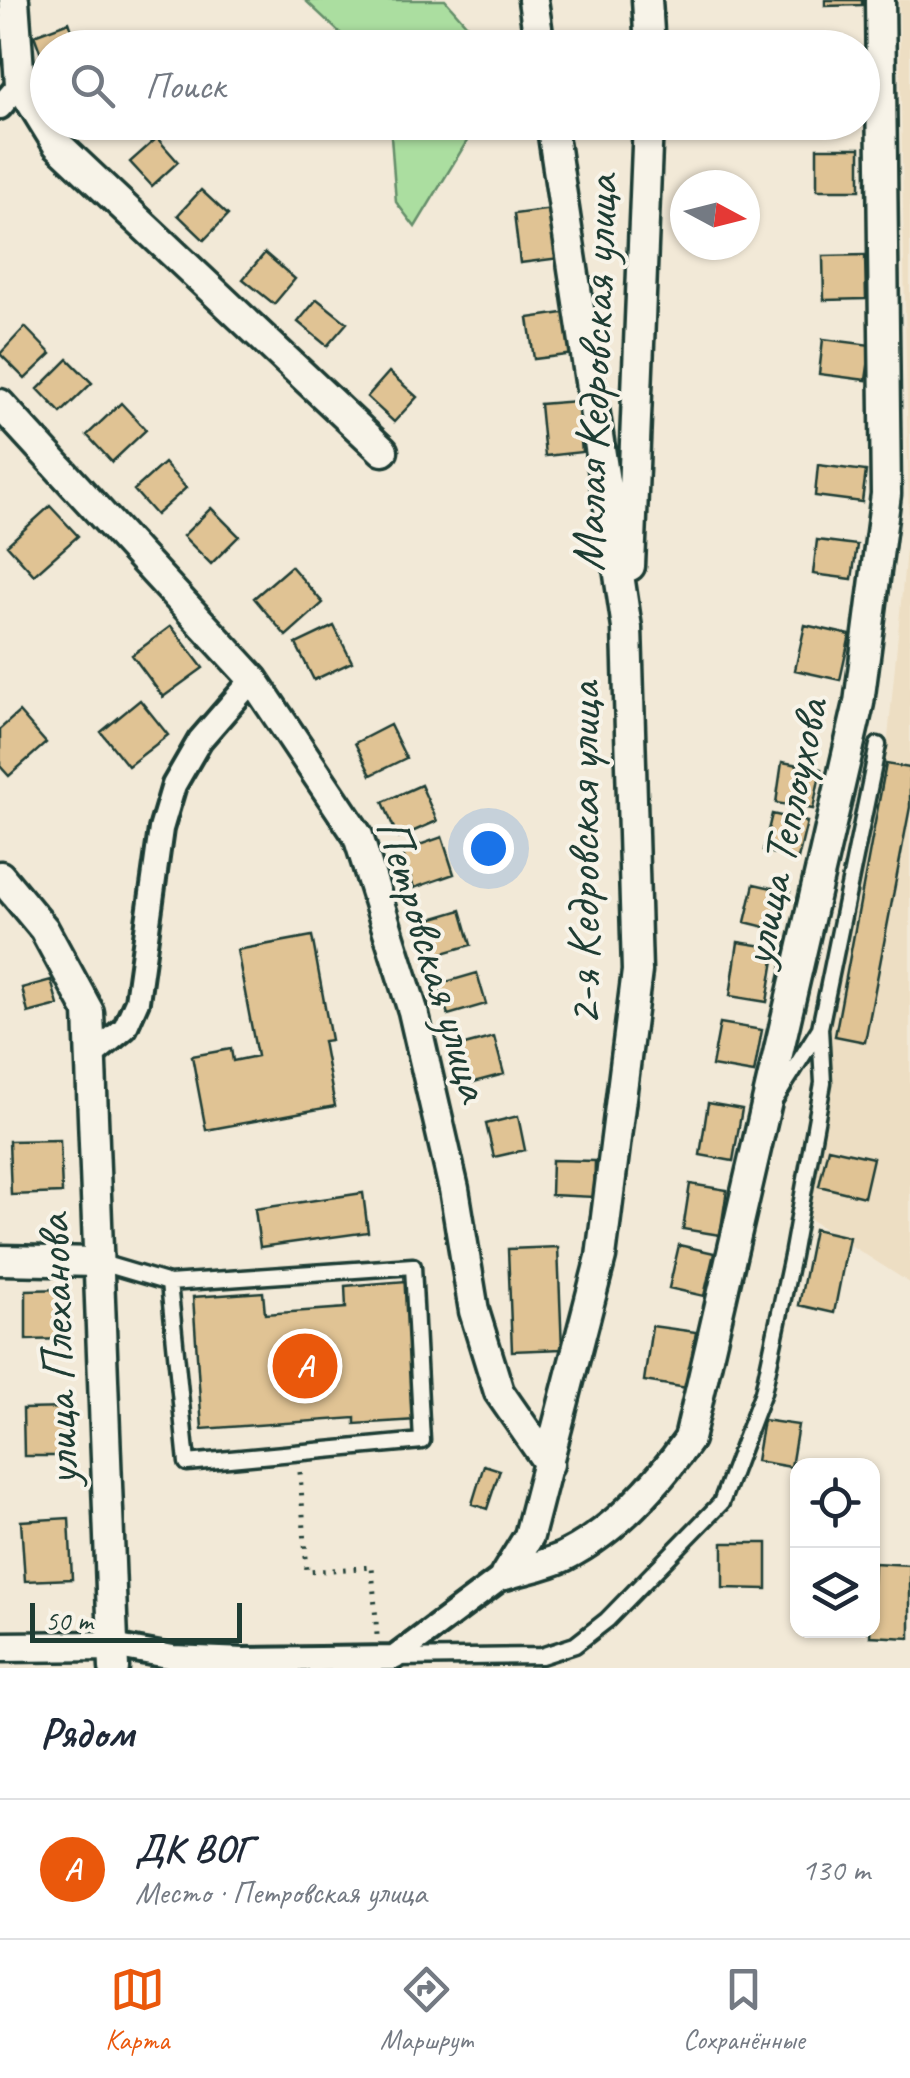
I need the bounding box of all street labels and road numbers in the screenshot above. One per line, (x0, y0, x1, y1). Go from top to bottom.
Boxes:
street label: Малая Кедровская улица (557, 171, 631, 572)
street label: 2-я Кедровская улица (553, 680, 613, 1026)
street label: улица Теплоухова (726, 691, 842, 974)
street label: Петровская улица (363, 811, 506, 1110)
street label: улица Плеханова (22, 1210, 92, 1490)

